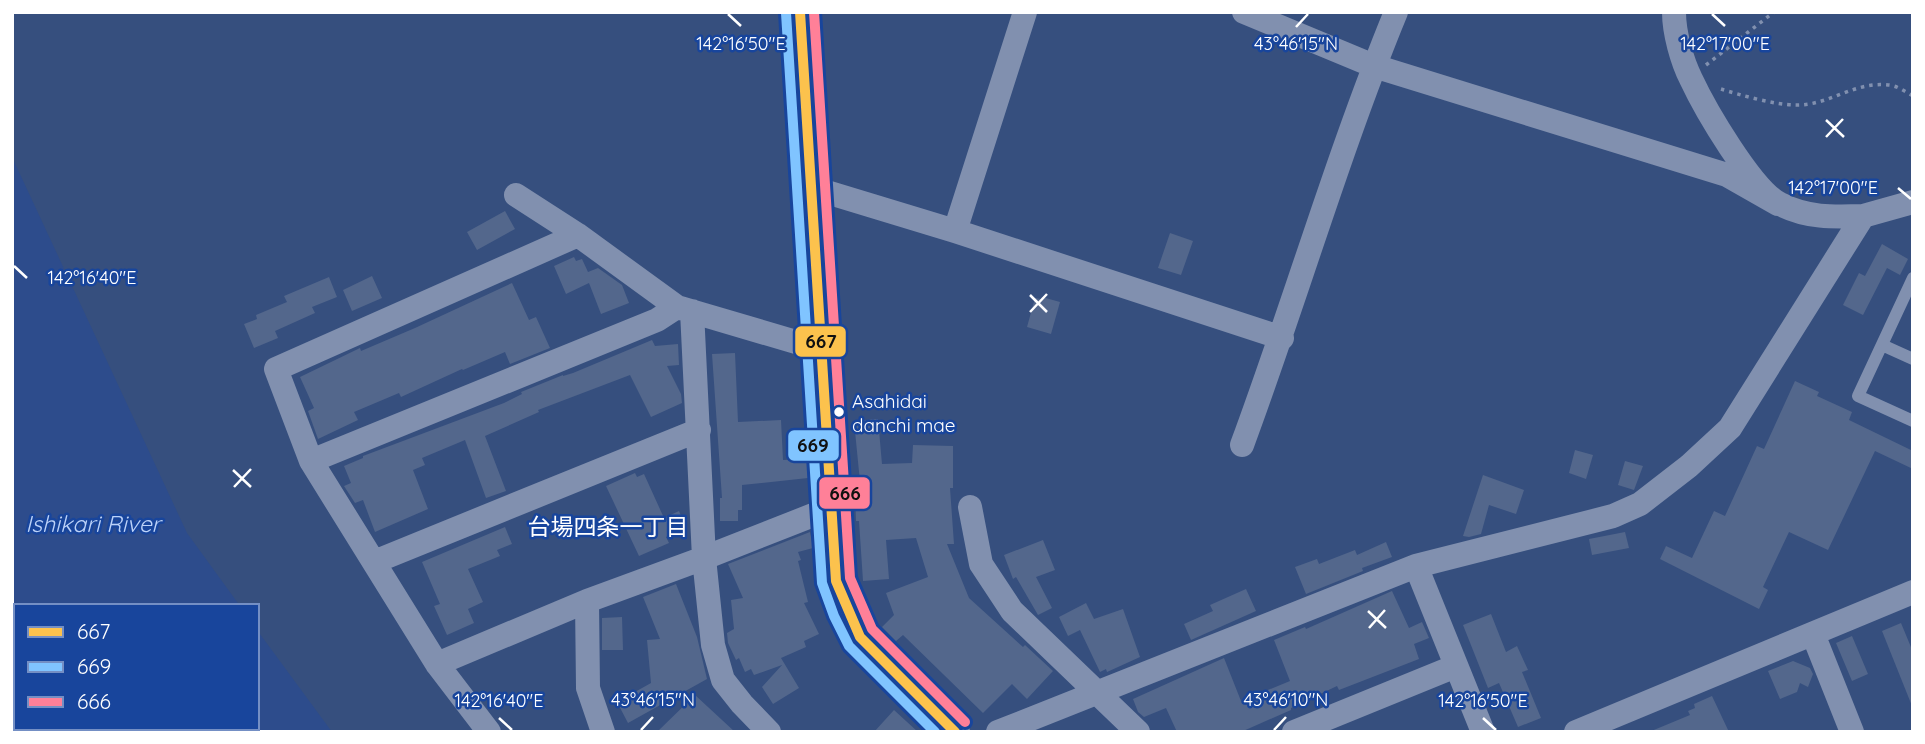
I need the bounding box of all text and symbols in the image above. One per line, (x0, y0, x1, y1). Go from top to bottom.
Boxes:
text: 142°16'50"E (696, 32, 786, 55)
text: 43°46'15"N (1254, 32, 1338, 55)
text: 142°17'00"E (1680, 32, 1770, 55)
text: 142°17'00"E (1788, 176, 1878, 199)
text: 142°16'40"E (48, 266, 136, 289)
line badge: 667 (794, 325, 847, 358)
text: 667 (805, 329, 837, 353)
place label: Asahidai danchi mae (852, 389, 955, 437)
marker: Asahidai danchi mae (832, 405, 846, 419)
line badge: 669 (787, 429, 840, 462)
text: 669 (797, 433, 829, 457)
line badge: 666 (818, 476, 871, 510)
text: 666 (829, 481, 861, 505)
water label: Ishikari River (26, 509, 164, 538)
district label: 台場四条一丁目 (528, 512, 689, 541)
legend (14, 604, 259, 730)
text: 667 (77, 618, 111, 644)
text: 669 (77, 653, 111, 679)
text: 666 (77, 688, 111, 714)
text: 43°46'15"N (611, 688, 695, 711)
text: 43°46'10"N (1244, 688, 1328, 711)
text: 142°16'40"E (455, 689, 543, 712)
text: 142°16'50"E (1438, 689, 1528, 712)

